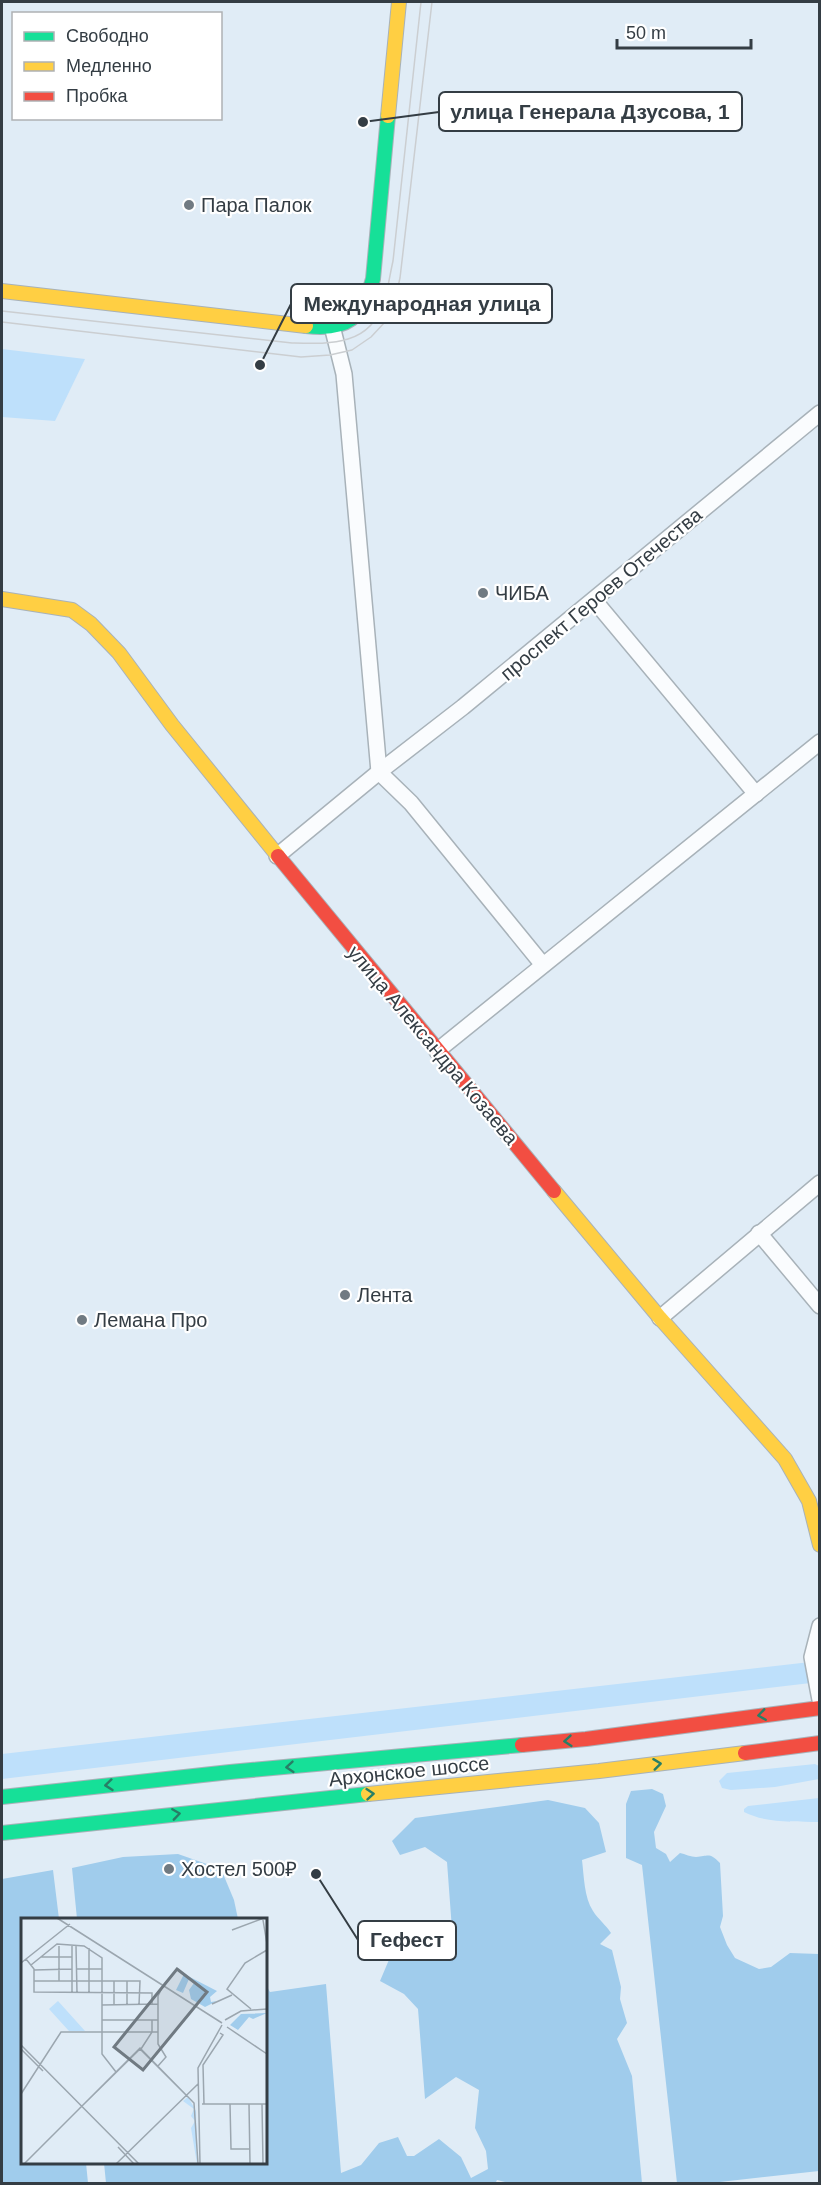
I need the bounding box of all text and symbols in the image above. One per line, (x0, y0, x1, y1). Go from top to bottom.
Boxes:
legend (12, 12, 222, 120)
scale bar (617, 12, 750, 50)
text: 50 m (626, 23, 666, 43)
text: Свободно (66, 26, 149, 46)
text: Медленно (66, 56, 152, 76)
text: Пробка (66, 86, 129, 106)
callout: улица Генерала Дзусова, 1 (439, 92, 742, 131)
text: улица Генерала Дзусова, 1 (450, 100, 730, 123)
place label: Пара Палок (201, 194, 312, 216)
marker: Пара Палок (182, 198, 196, 212)
callout: Международная улица (291, 284, 552, 323)
text: Международная улица (303, 292, 541, 315)
street label: проспект Героев Отечества (496, 503, 707, 685)
place label: ЧИБА (495, 582, 549, 604)
marker: ЧИБА (476, 586, 490, 600)
street label: улица Александра Козаева (343, 941, 523, 1150)
place label: Лента (357, 1284, 413, 1306)
marker: Лента (338, 1288, 352, 1302)
place label: Лемана Про (94, 1309, 207, 1331)
marker: Лемана Про (75, 1313, 89, 1327)
one-way arrow (757, 1709, 766, 1721)
one-way arrow (564, 1734, 573, 1747)
street label: Архонское шоссе (328, 1752, 490, 1790)
one-way arrow (653, 1758, 662, 1771)
one-way arrow (286, 1760, 295, 1773)
one-way arrow (105, 1779, 114, 1791)
one-way arrow (365, 1788, 375, 1801)
one-way arrow (171, 1808, 181, 1820)
place label: Хостел 500₽ (181, 1858, 297, 1880)
marker: Хостел 500₽ (162, 1862, 176, 1876)
inset map (21, 1918, 267, 2164)
callout: Гефест (358, 1921, 456, 1960)
text: Гефест (370, 1928, 444, 1951)

